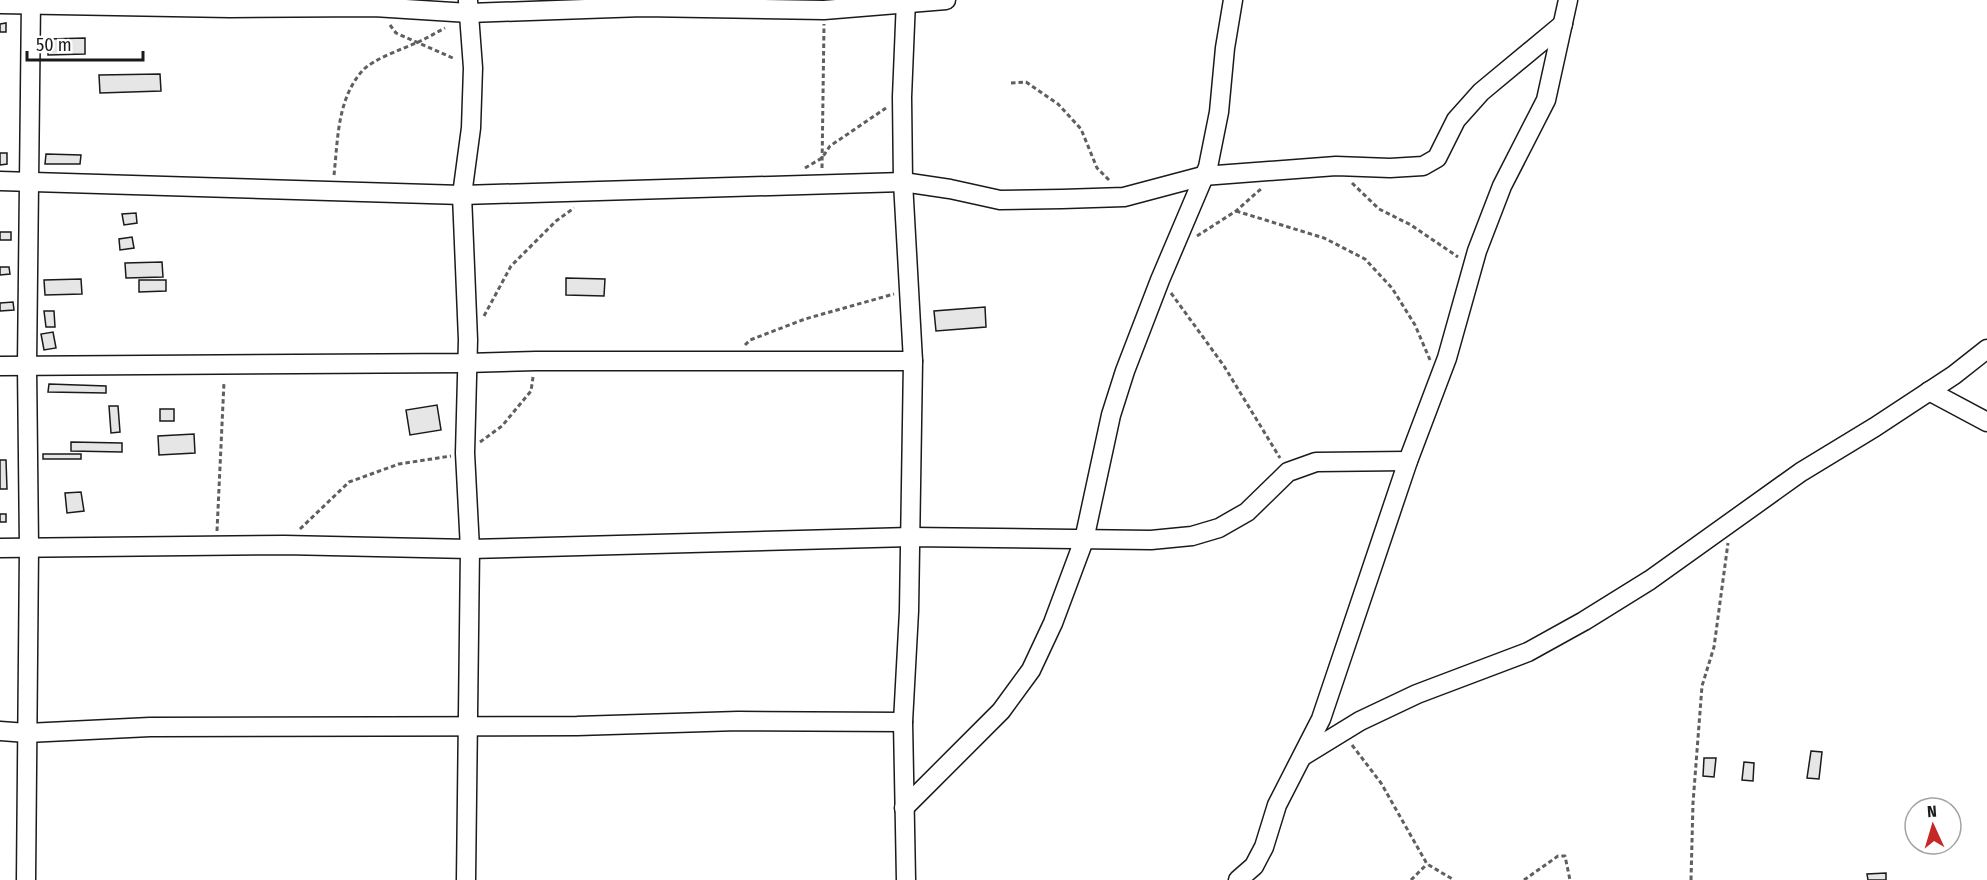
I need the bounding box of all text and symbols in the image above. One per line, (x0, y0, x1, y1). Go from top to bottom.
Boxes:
scale bar (27, 24, 142, 62)
text: 50 m (36, 34, 72, 56)
north arrow (1903, 796, 1963, 856)
text: N (1927, 802, 1937, 821)

